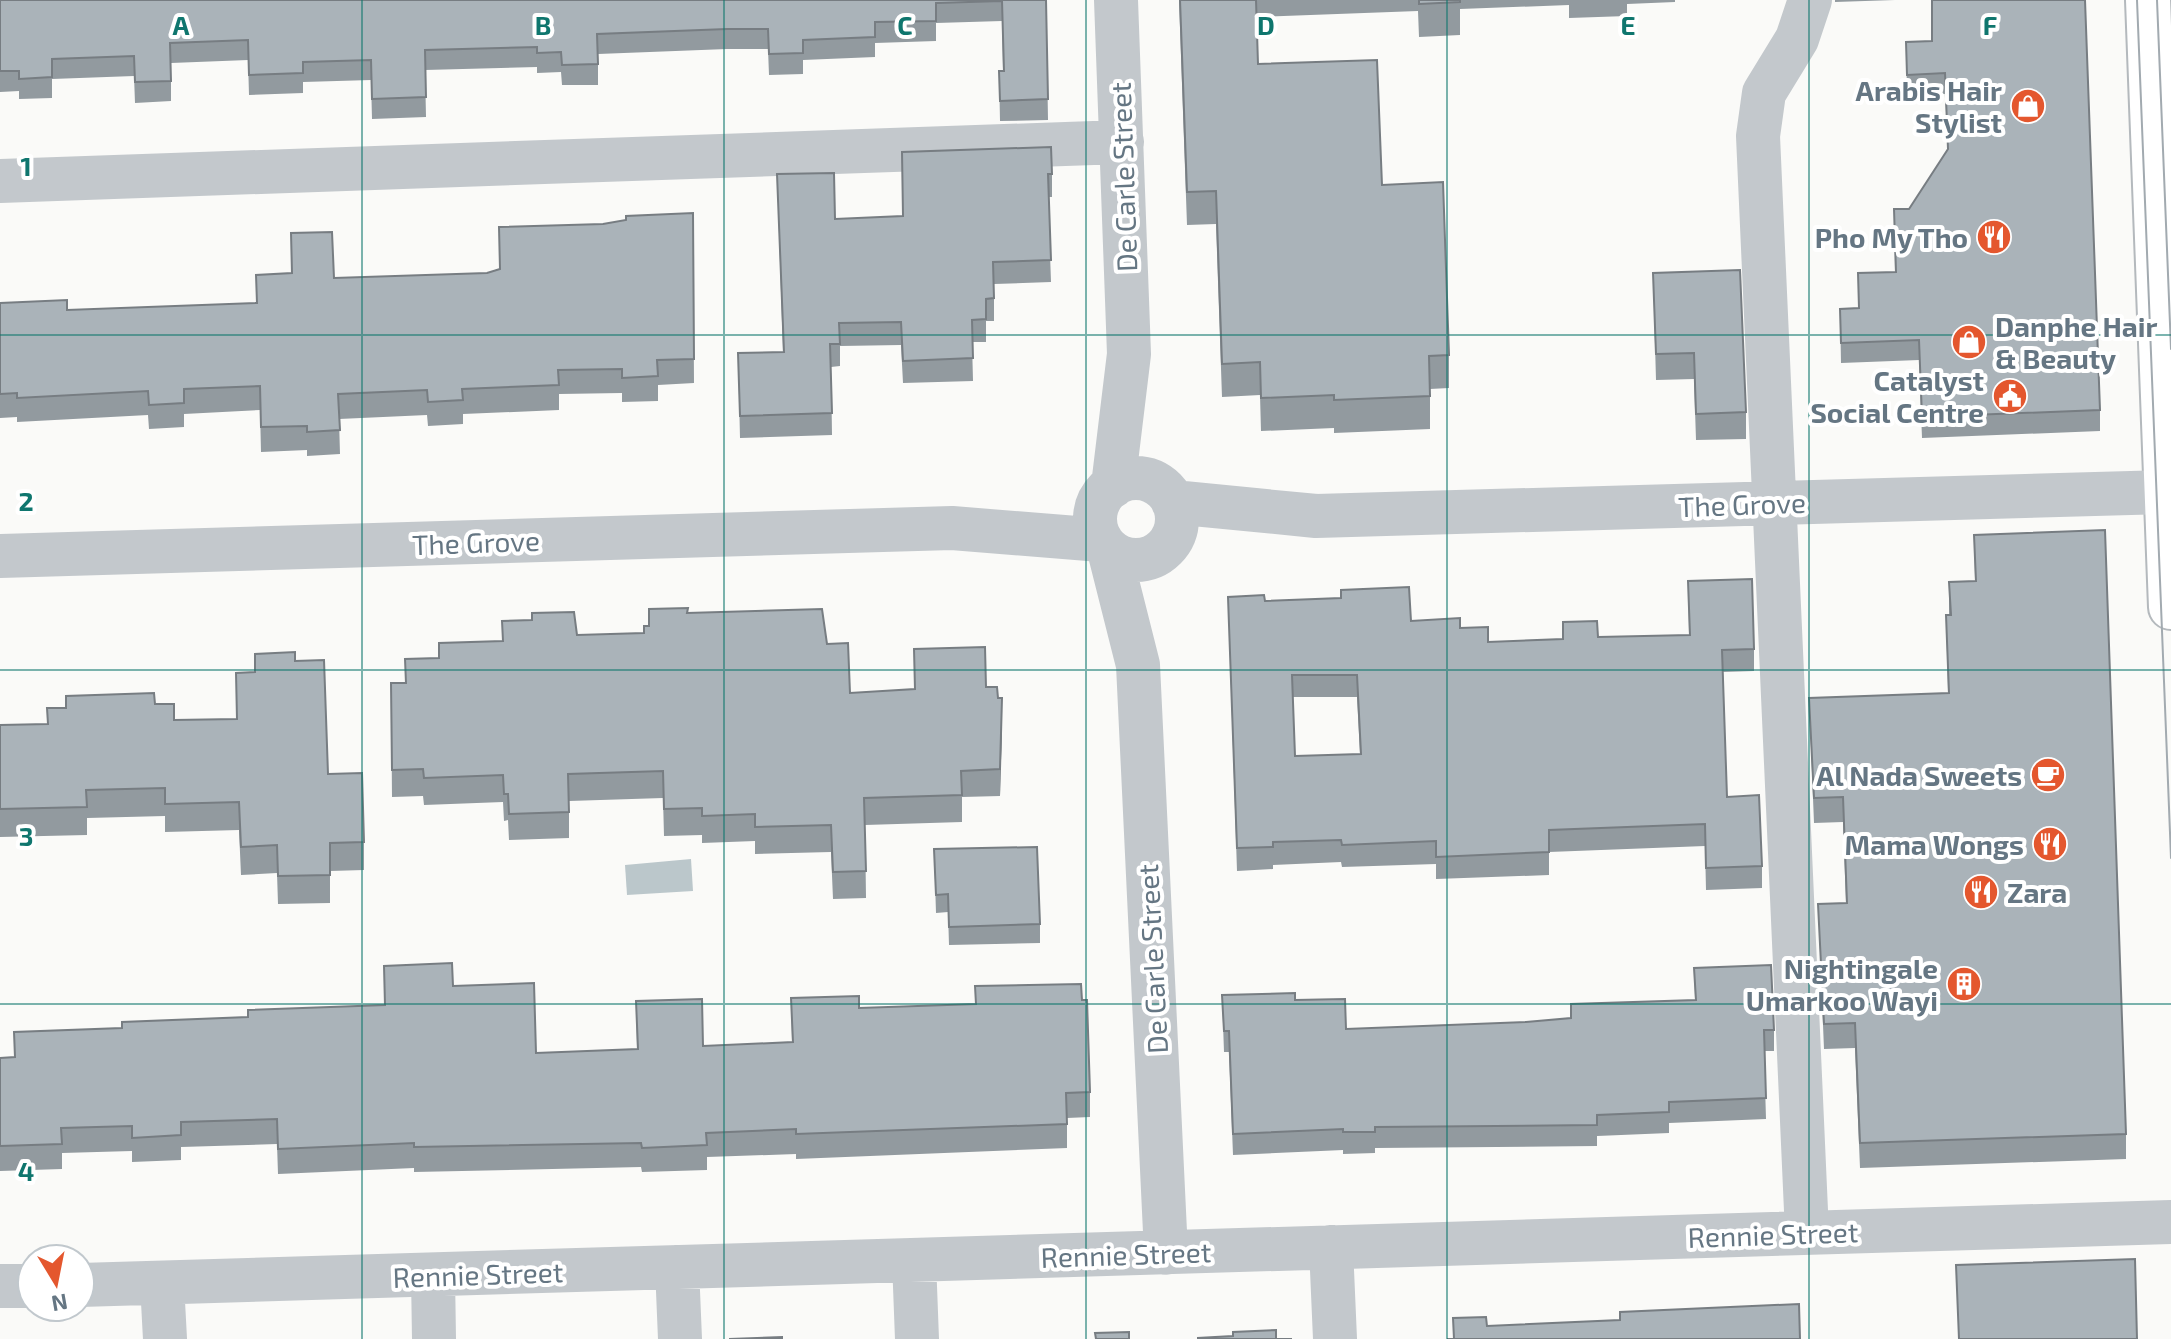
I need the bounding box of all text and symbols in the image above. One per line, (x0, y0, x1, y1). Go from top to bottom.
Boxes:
text: A (173, 9, 190, 40)
text: B (535, 9, 551, 40)
text: C (897, 9, 913, 40)
text: D (1257, 9, 1275, 40)
text: E (1620, 9, 1636, 40)
text: F (1983, 9, 1997, 40)
place label: Arabis Hair Stylist (1856, 73, 2002, 139)
street label: De Carle Street (1103, 82, 1143, 272)
shop icon: Arabis Hair Stylist (2009, 87, 2047, 125)
text: 1 (20, 150, 32, 181)
restaurant icon: Pho My Tho (1975, 218, 2013, 256)
place label: Pho My Tho (1815, 220, 1968, 254)
place label: Danphe Hair & Beauty (1995, 309, 2157, 375)
shop icon: Danphe Hair & Beauty (1950, 323, 1988, 361)
place label: Catalyst Social Centre (1810, 363, 1984, 429)
public building icon: Catalyst Social Centre (1991, 377, 2029, 415)
text: 2 (18, 485, 34, 516)
street label: The Grove (1678, 485, 1806, 523)
street label: The Grove (412, 523, 540, 561)
cafe icon: Al Nada Sweets (2029, 756, 2067, 794)
place label: Al Nada Sweets (1816, 758, 2022, 792)
text: 3 (19, 820, 33, 851)
restaurant icon: Mama Wongs (2031, 825, 2069, 863)
place label: Mama Wongs (1845, 827, 2024, 861)
street label: De Carle Street (1130, 863, 1174, 1055)
restaurant icon: Zara (1962, 873, 2000, 911)
place label: Zara (2007, 875, 2067, 909)
place label: Nightingale Umarkoo Wayi (1746, 951, 1938, 1017)
building icon: Nightingale Umarkoo Wayi (1945, 965, 1983, 1003)
text: 4 (18, 1155, 34, 1186)
street label: Rennie Street (1687, 1214, 1859, 1254)
street label: Rennie Street (1040, 1234, 1212, 1274)
north arrow (16, 1243, 96, 1323)
street label: Rennie Street (392, 1254, 564, 1294)
text: N (50, 1289, 70, 1318)

